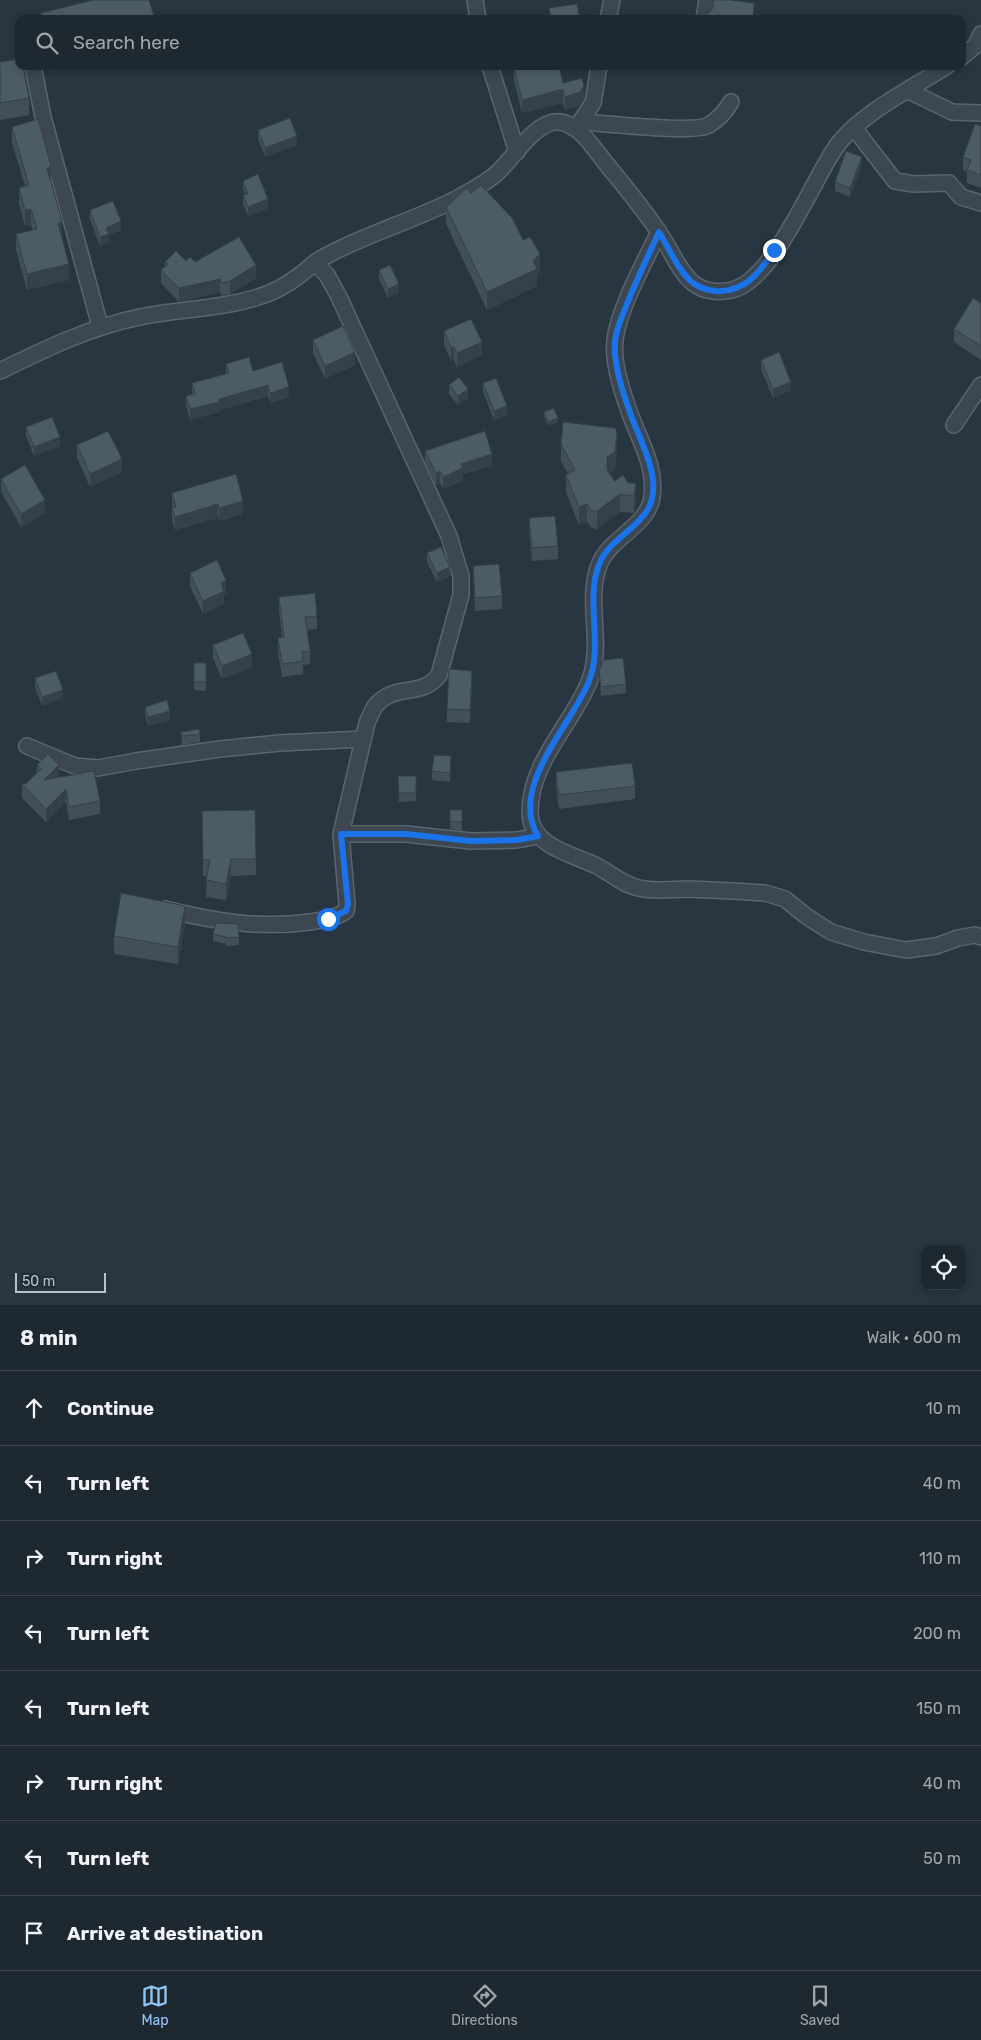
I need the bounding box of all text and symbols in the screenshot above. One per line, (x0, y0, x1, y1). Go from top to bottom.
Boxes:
search box (15, 15, 966, 70)
icon: search (33, 29, 61, 57)
text: Search here (73, 31, 180, 54)
route end (763, 239, 786, 262)
route start (317, 908, 340, 931)
map controls (921, 1245, 966, 1290)
button: locate (921, 1245, 966, 1290)
scale bar (15, 1270, 106, 1293)
text: 50 m (22, 1273, 55, 1290)
text: 8 min (20, 1325, 77, 1350)
text: Walk · 600 m (866, 1328, 961, 1347)
icon: ahead (20, 1394, 48, 1422)
text: Continue (67, 1397, 154, 1420)
text: 10 m (926, 1399, 961, 1418)
icon: left (20, 1469, 48, 1497)
text: Turn left (67, 1472, 149, 1495)
text: 40 m (923, 1474, 961, 1493)
icon: right (20, 1544, 48, 1572)
text: Turn right (67, 1547, 162, 1570)
text: 110 m (919, 1549, 961, 1568)
icon: left (20, 1619, 48, 1647)
text: Turn left (67, 1622, 149, 1645)
text: 200 m (913, 1624, 961, 1643)
icon: left (20, 1694, 48, 1722)
text: Turn left (67, 1697, 149, 1720)
text: 150 m (916, 1699, 961, 1718)
icon: right (20, 1769, 48, 1797)
text: Turn right (67, 1772, 162, 1795)
text: 40 m (923, 1774, 961, 1793)
icon: left (20, 1844, 48, 1872)
text: Turn left (67, 1847, 149, 1870)
text: 50 m (923, 1849, 961, 1868)
icon: arrive (20, 1919, 48, 1947)
text: Arrive at destination (67, 1922, 263, 1945)
tab: Map (141, 1982, 169, 2029)
tab: Directions (451, 1982, 518, 2029)
tab: Saved (800, 1982, 840, 2029)

